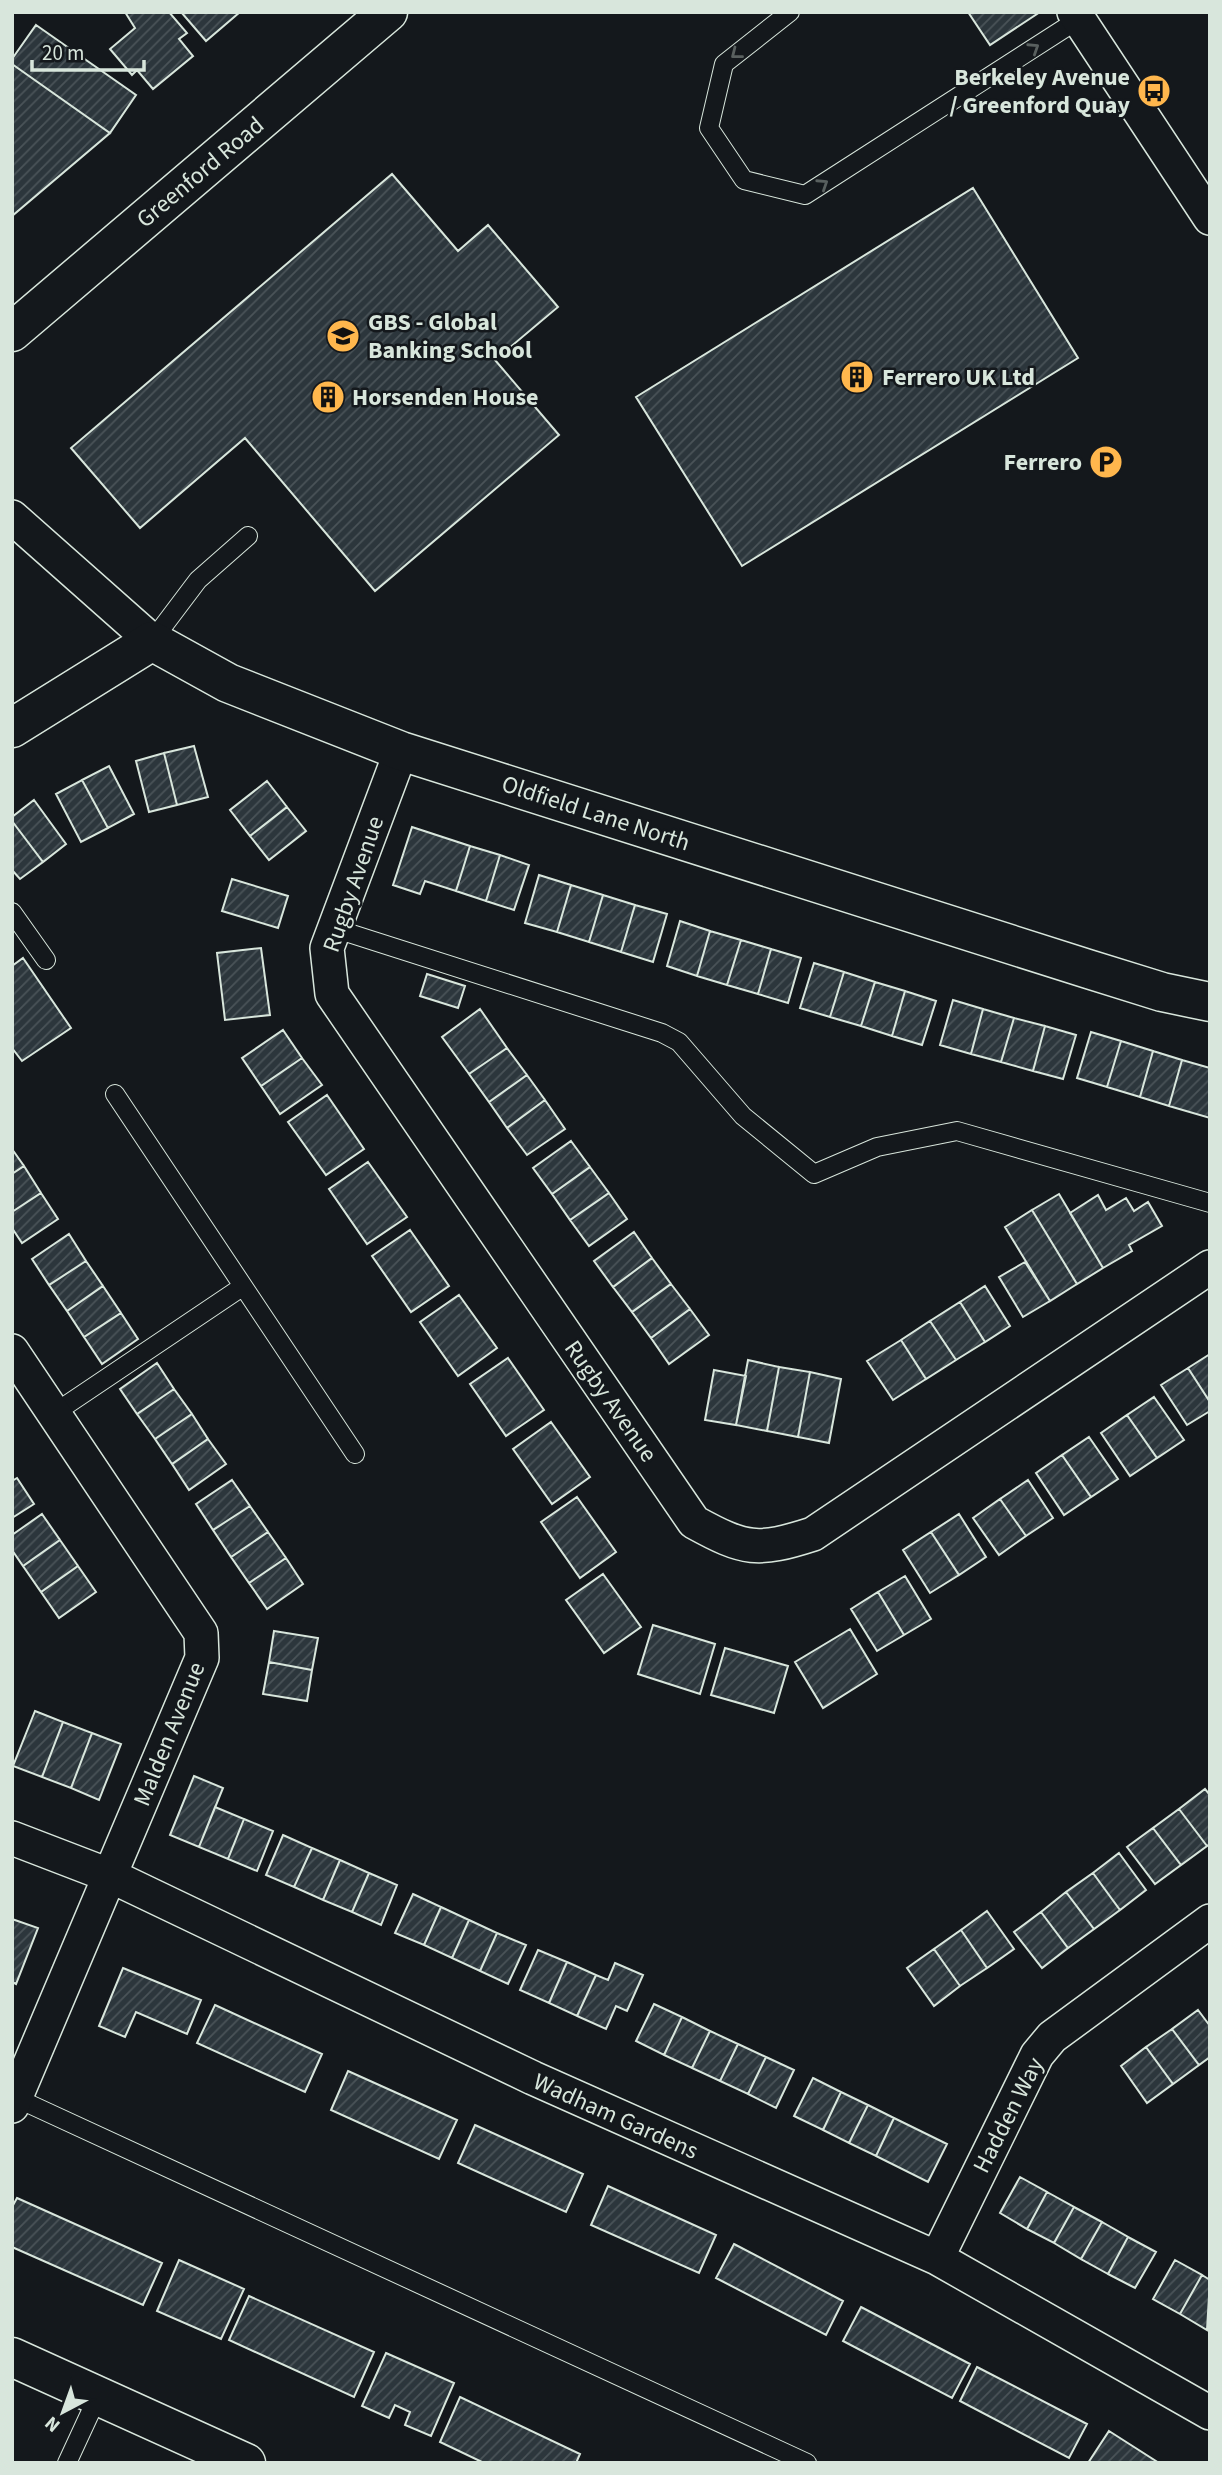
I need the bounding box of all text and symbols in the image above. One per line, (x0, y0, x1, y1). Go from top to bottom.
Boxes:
scale bar (32, 28, 144, 72)
text: 20 m (42, 38, 84, 68)
one-way arrow (1027, 43, 1040, 56)
one-way arrow (731, 46, 744, 59)
place label: Berkeley Avenue / Greenford Quay (950, 60, 1130, 123)
bus stop icon: Berkeley Avenue / Greenford Quay (1135, 72, 1173, 110)
street label: Greenford Road (129, 108, 272, 236)
one-way arrow (815, 180, 828, 193)
place label: GBS - Global Banking School (368, 305, 532, 368)
school or university icon: GBS - Global Banking School (324, 317, 362, 355)
building icon: Ferrero UK Ltd (838, 358, 876, 396)
place label: Ferrero UK Ltd (882, 360, 1035, 395)
building icon: Horsenden House (309, 378, 347, 416)
place label: Horsenden House (352, 380, 539, 415)
parking icon: Ferrero (1087, 443, 1125, 481)
place label: Ferrero (1004, 445, 1082, 480)
street label: Oldfield Lane North (497, 767, 694, 860)
street label: Rugby Avenue (314, 811, 393, 957)
street label: Rugby Avenue (556, 1333, 666, 1469)
street label: Malden Avenue (125, 1657, 214, 1812)
street label: Hadden Way (964, 2051, 1053, 2179)
street label: Wadham Gardens (528, 2064, 704, 2168)
north arrow (28, 2377, 98, 2447)
text: N (39, 2409, 66, 2438)

